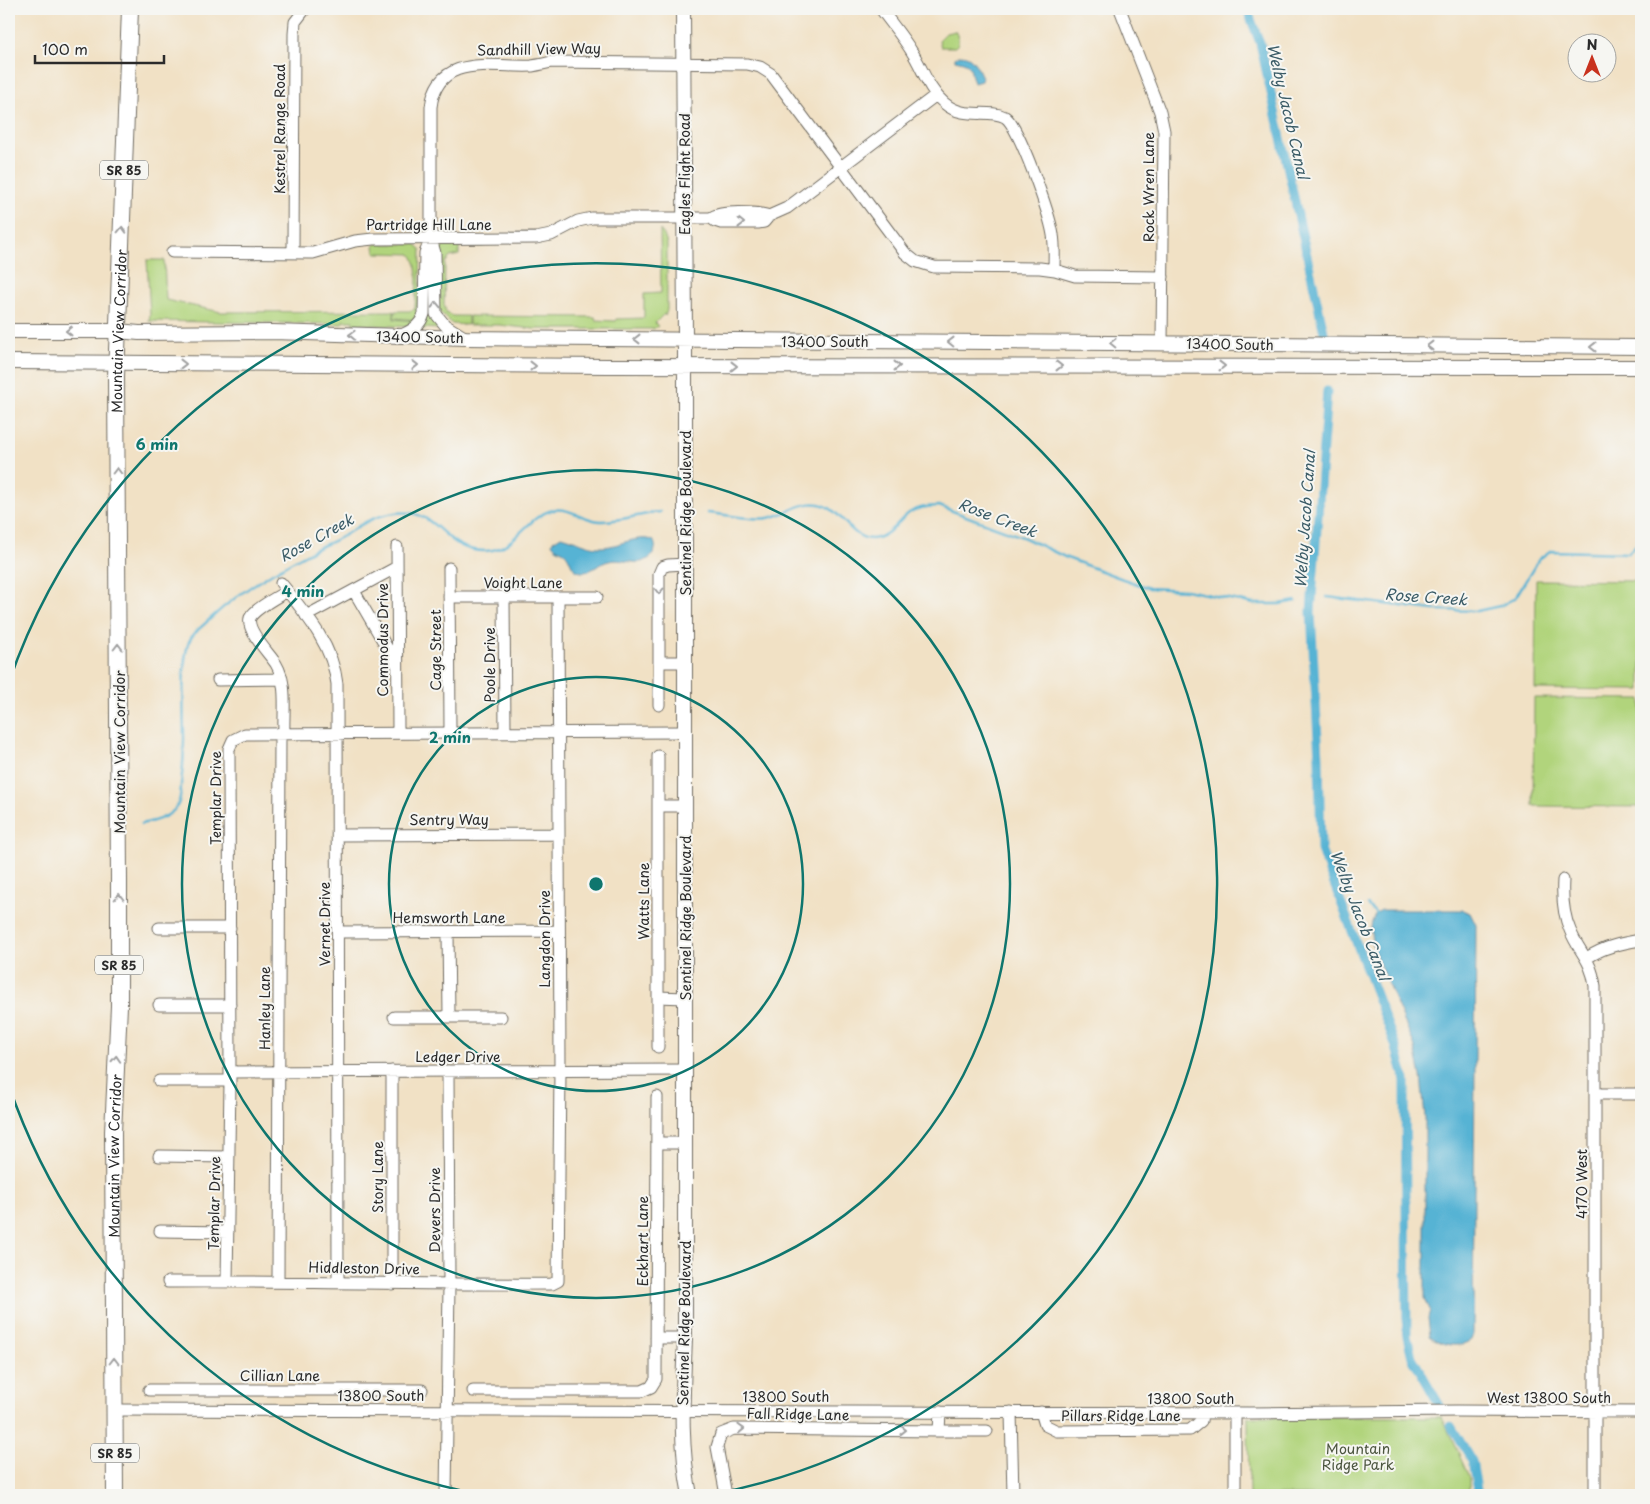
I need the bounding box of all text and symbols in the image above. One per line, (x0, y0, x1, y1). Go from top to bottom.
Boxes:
scale bar (35, 32, 164, 64)
north arrow (1568, 32, 1618, 82)
text: N (1586, 34, 1598, 55)
text: 100 m (42, 37, 88, 60)
street label: Sandhill View Way (477, 37, 601, 61)
water label: Welby Jacob Canal (1262, 41, 1316, 184)
street label: Kestrel Range Road (269, 64, 290, 194)
street label: Eagles Flight Road (674, 113, 695, 235)
street label: Rock Wren Lane (1138, 132, 1159, 242)
road number: SR 85 (100, 160, 148, 180)
street label: Partridge Hill Lane (366, 214, 492, 235)
one-way arrow (738, 218, 745, 228)
one-way arrow (117, 226, 127, 234)
street label: Mountain View Corridor (105, 248, 131, 413)
one-way arrow (430, 300, 441, 308)
one-way arrow (65, 326, 73, 336)
street label: 13400 South (376, 326, 464, 348)
one-way arrow (347, 330, 355, 341)
street label: 13400 South (781, 331, 869, 352)
street label: 13400 South (1186, 333, 1274, 355)
one-way arrow (632, 334, 640, 344)
one-way arrow (946, 337, 954, 347)
one-way arrow (1109, 338, 1116, 348)
one-way arrow (1426, 341, 1434, 351)
one-way arrow (1588, 342, 1596, 352)
one-way arrow (180, 359, 187, 369)
one-way arrow (412, 360, 420, 370)
one-way arrow (530, 361, 537, 371)
one-way arrow (730, 361, 738, 371)
one-way arrow (893, 361, 901, 371)
one-way arrow (1056, 361, 1063, 371)
one-way arrow (1218, 361, 1226, 371)
street label: Sentinel Ridge Boulevard (675, 430, 696, 596)
text: 6 min (136, 432, 178, 455)
water label: Welby Jacob Canal (1288, 447, 1320, 589)
one-way arrow (112, 467, 122, 474)
water label: Rose Creek (956, 492, 1041, 543)
water label: Rose Creek (274, 507, 358, 567)
street label: Voight Lane (484, 572, 562, 593)
text: 4 min (282, 579, 324, 602)
water label: Rose Creek (1384, 582, 1469, 610)
street label: Commodus Drive (372, 583, 393, 697)
one-way arrow (654, 588, 664, 595)
street label: Cage Street (425, 609, 446, 691)
street label: Poole Drive (479, 627, 500, 703)
one-way arrow (113, 642, 123, 650)
street label: Mountain View Corridor (109, 670, 130, 834)
text: 2 min (429, 725, 471, 748)
street label: Templar Drive (205, 751, 226, 845)
street label: Sentry Way (409, 809, 489, 830)
street label: Sentinel Ridge Boulevard (675, 835, 696, 1001)
water label: Welby Jacob Canal (1326, 846, 1397, 986)
street label: Watts Lane (633, 862, 654, 940)
centre of rings (587, 875, 605, 893)
street label: Vernet Drive (314, 882, 335, 966)
street label: Langdon Drive (534, 890, 555, 988)
one-way arrow (114, 892, 124, 900)
street label: Hemsworth Lane (392, 907, 506, 928)
road number: SR 85 (95, 956, 143, 974)
street label: Hanley Lane (254, 966, 275, 1050)
street label: Ledger Drive (415, 1046, 501, 1067)
one-way arrow (111, 1055, 122, 1063)
street label: Mountain View Corridor (102, 1073, 126, 1238)
street label: Story Lane (367, 1141, 388, 1213)
street label: 4170 West (1571, 1149, 1592, 1219)
street label: Templar Drive (203, 1155, 225, 1250)
street label: Devers Drive (424, 1167, 445, 1253)
street label: Eckhart Lane (632, 1195, 653, 1286)
street label: Sentinel Ridge Boulevard (672, 1240, 696, 1406)
street label: Hiddleston Drive (308, 1257, 420, 1279)
one-way arrow (109, 1357, 119, 1365)
street label: Cillian Lane (240, 1365, 320, 1386)
street label: 13800 South (338, 1385, 424, 1406)
street label: 13800 South (743, 1386, 829, 1407)
street label: West 13800 South (1487, 1387, 1611, 1408)
street label: 13800 South (1148, 1388, 1234, 1409)
street label: Fall Ridge Lane (746, 1403, 850, 1425)
street label: Pillars Ridge Lane (1061, 1405, 1181, 1426)
one-way arrow (738, 1424, 745, 1434)
one-way arrow (900, 1425, 908, 1435)
park label: Mountain Ridge Park (1322, 1438, 1395, 1475)
road number: SR 85 (91, 1444, 139, 1462)

